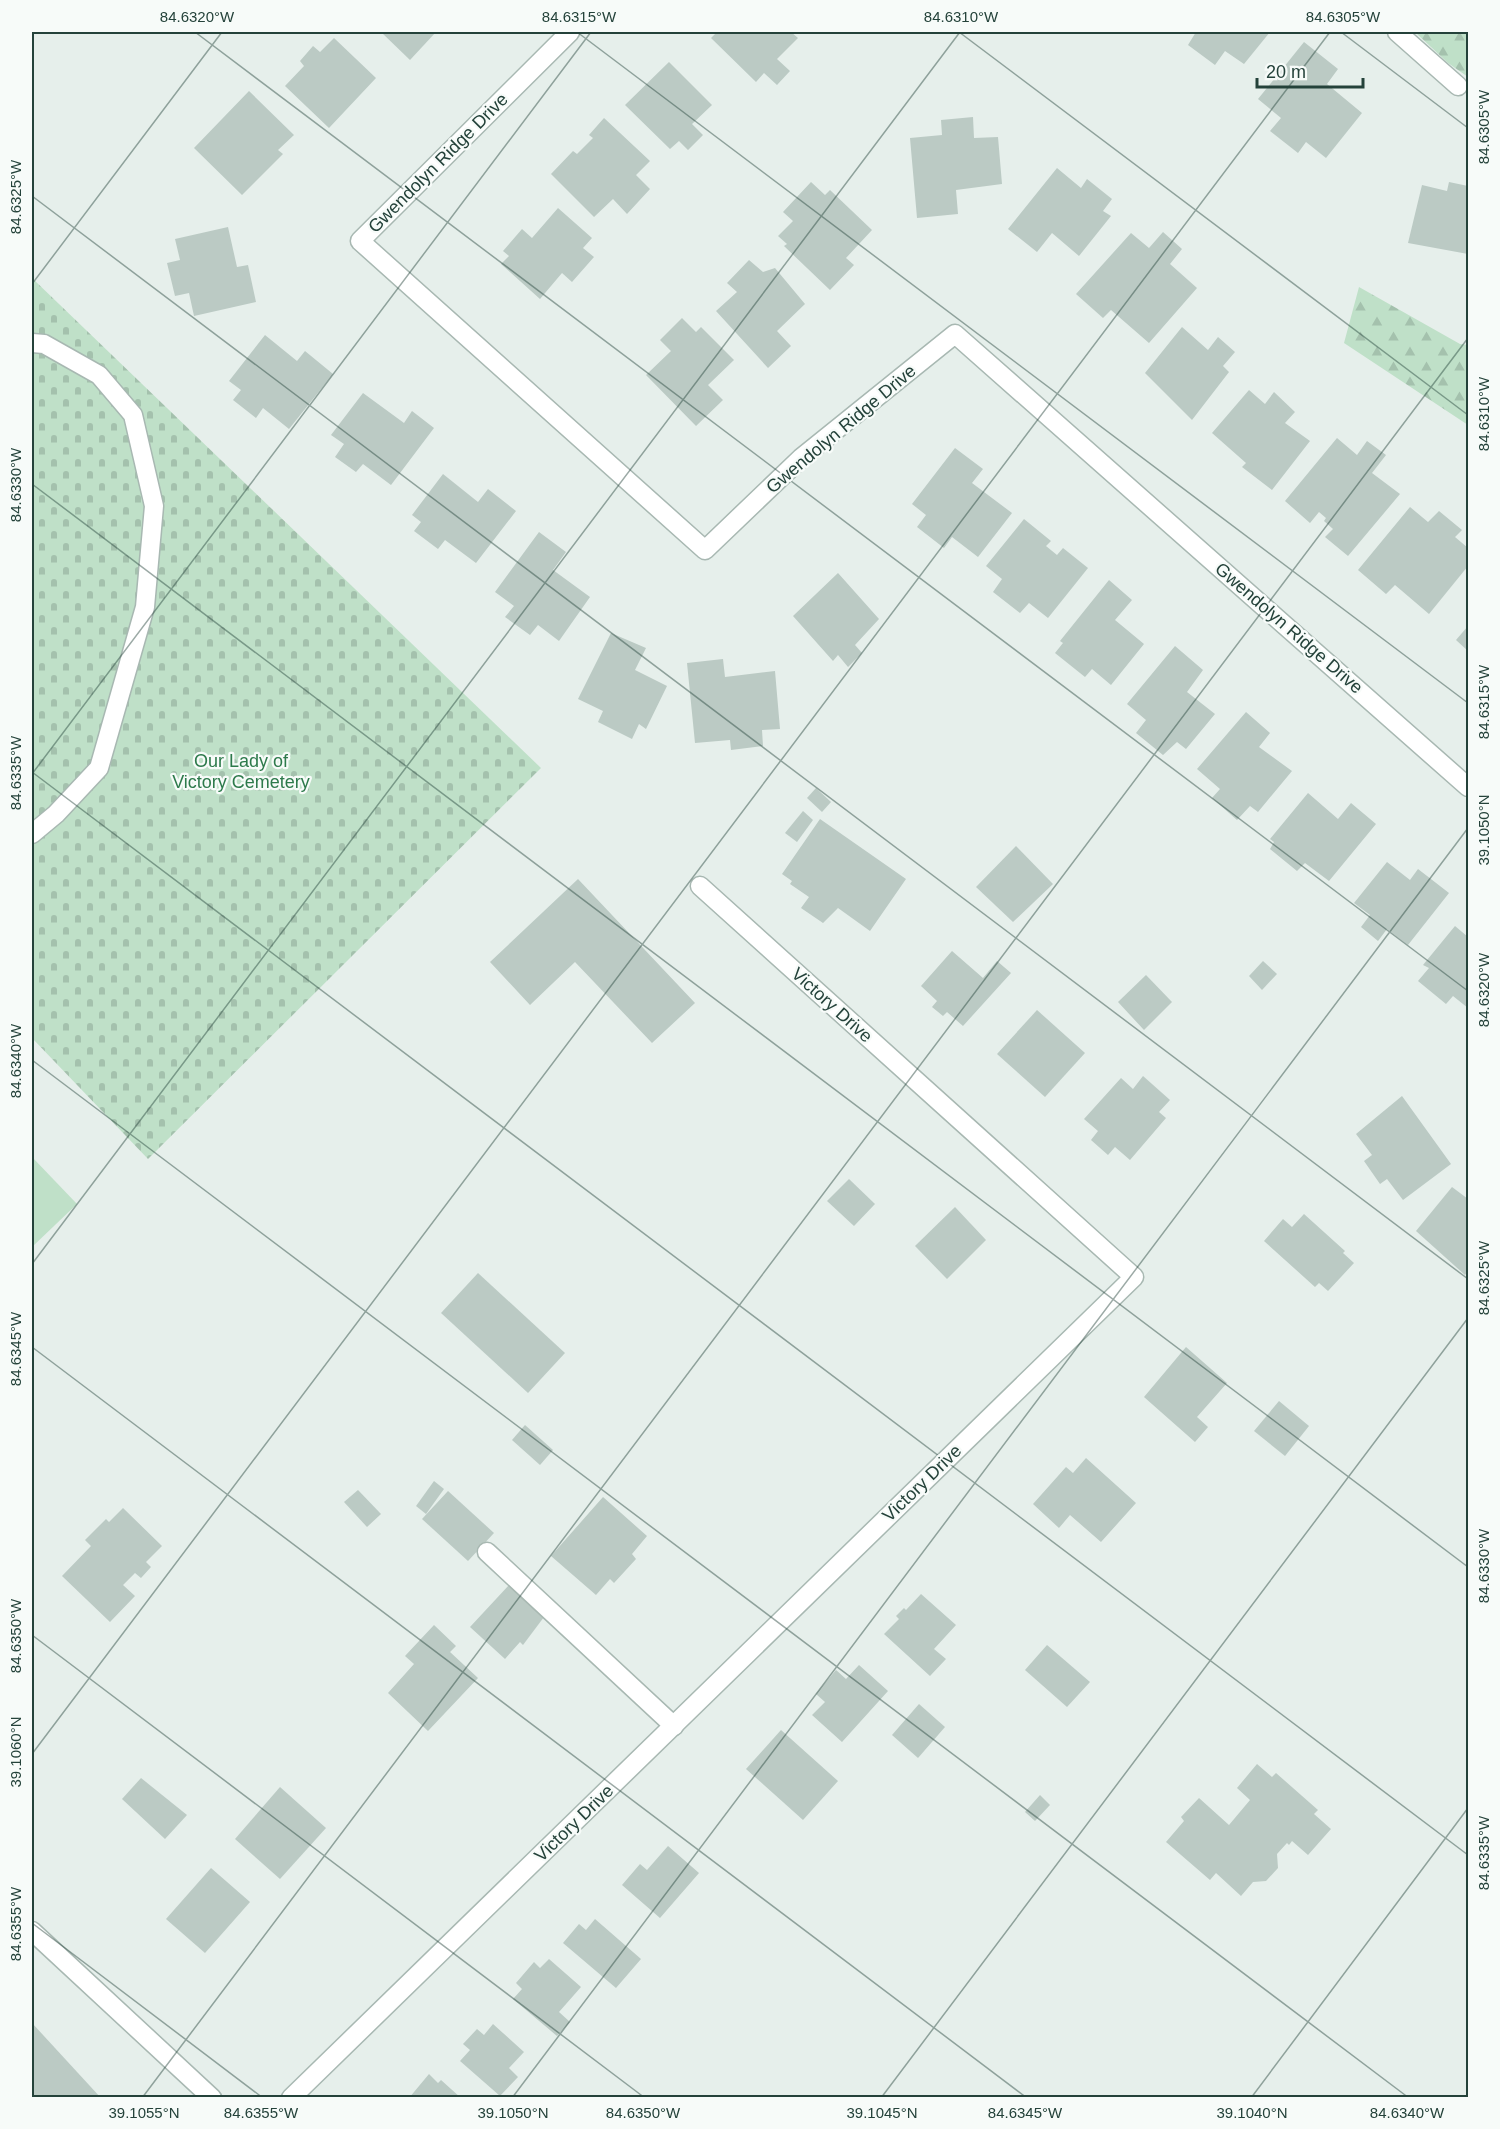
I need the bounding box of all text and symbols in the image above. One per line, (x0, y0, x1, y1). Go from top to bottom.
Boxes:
text: 84.6320°W (160, 8, 235, 25)
text: 84.6315°W (542, 8, 617, 25)
text: 84.6310°W (924, 8, 999, 25)
text: 84.6305°W (1306, 8, 1381, 25)
scale bar (1257, 51, 1364, 89)
text: 20 m (1266, 62, 1306, 82)
street label: Gwendolyn Ridge Drive (364, 89, 512, 237)
text: 84.6305°W (1475, 89, 1492, 164)
text: 84.6325°W (7, 159, 24, 234)
street label: Gwendolyn Ridge Drive (762, 361, 920, 497)
text: 84.6310°W (1475, 376, 1492, 451)
text: 84.6330°W (7, 447, 24, 522)
street label: Gwendolyn Ridge Drive (1211, 558, 1367, 698)
text: 84.6315°W (1475, 664, 1492, 739)
text: 84.6335°W (7, 735, 24, 810)
park label: Our Lady of Victory Cemetery (172, 751, 310, 792)
text: 39.1050°N (1475, 794, 1492, 866)
text: 84.6320°W (1475, 952, 1492, 1027)
street label: Victory Drive (788, 964, 876, 1046)
text: 84.6340°W (7, 1023, 24, 1098)
text: 84.6325°W (1475, 1240, 1492, 1315)
text: 84.6345°W (7, 1311, 24, 1386)
street label: Victory Drive (878, 1440, 966, 1526)
text: 84.6330°W (1475, 1528, 1492, 1603)
text: 84.6350°W (7, 1598, 24, 1673)
text: 39.1060°N (7, 1716, 24, 1788)
street label: Victory Drive (530, 1780, 618, 1866)
text: 84.6335°W (1475, 1815, 1492, 1890)
text: 84.6355°W (7, 1886, 24, 1961)
text: 39.1055°N (108, 2104, 180, 2121)
text: 84.6355°W (224, 2104, 299, 2121)
text: 39.1050°N (477, 2104, 549, 2121)
text: 84.6350°W (606, 2104, 681, 2121)
text: 39.1045°N (846, 2104, 918, 2121)
text: 84.6345°W (988, 2104, 1063, 2121)
text: 39.1040°N (1216, 2104, 1288, 2121)
text: 84.6340°W (1370, 2104, 1445, 2121)

